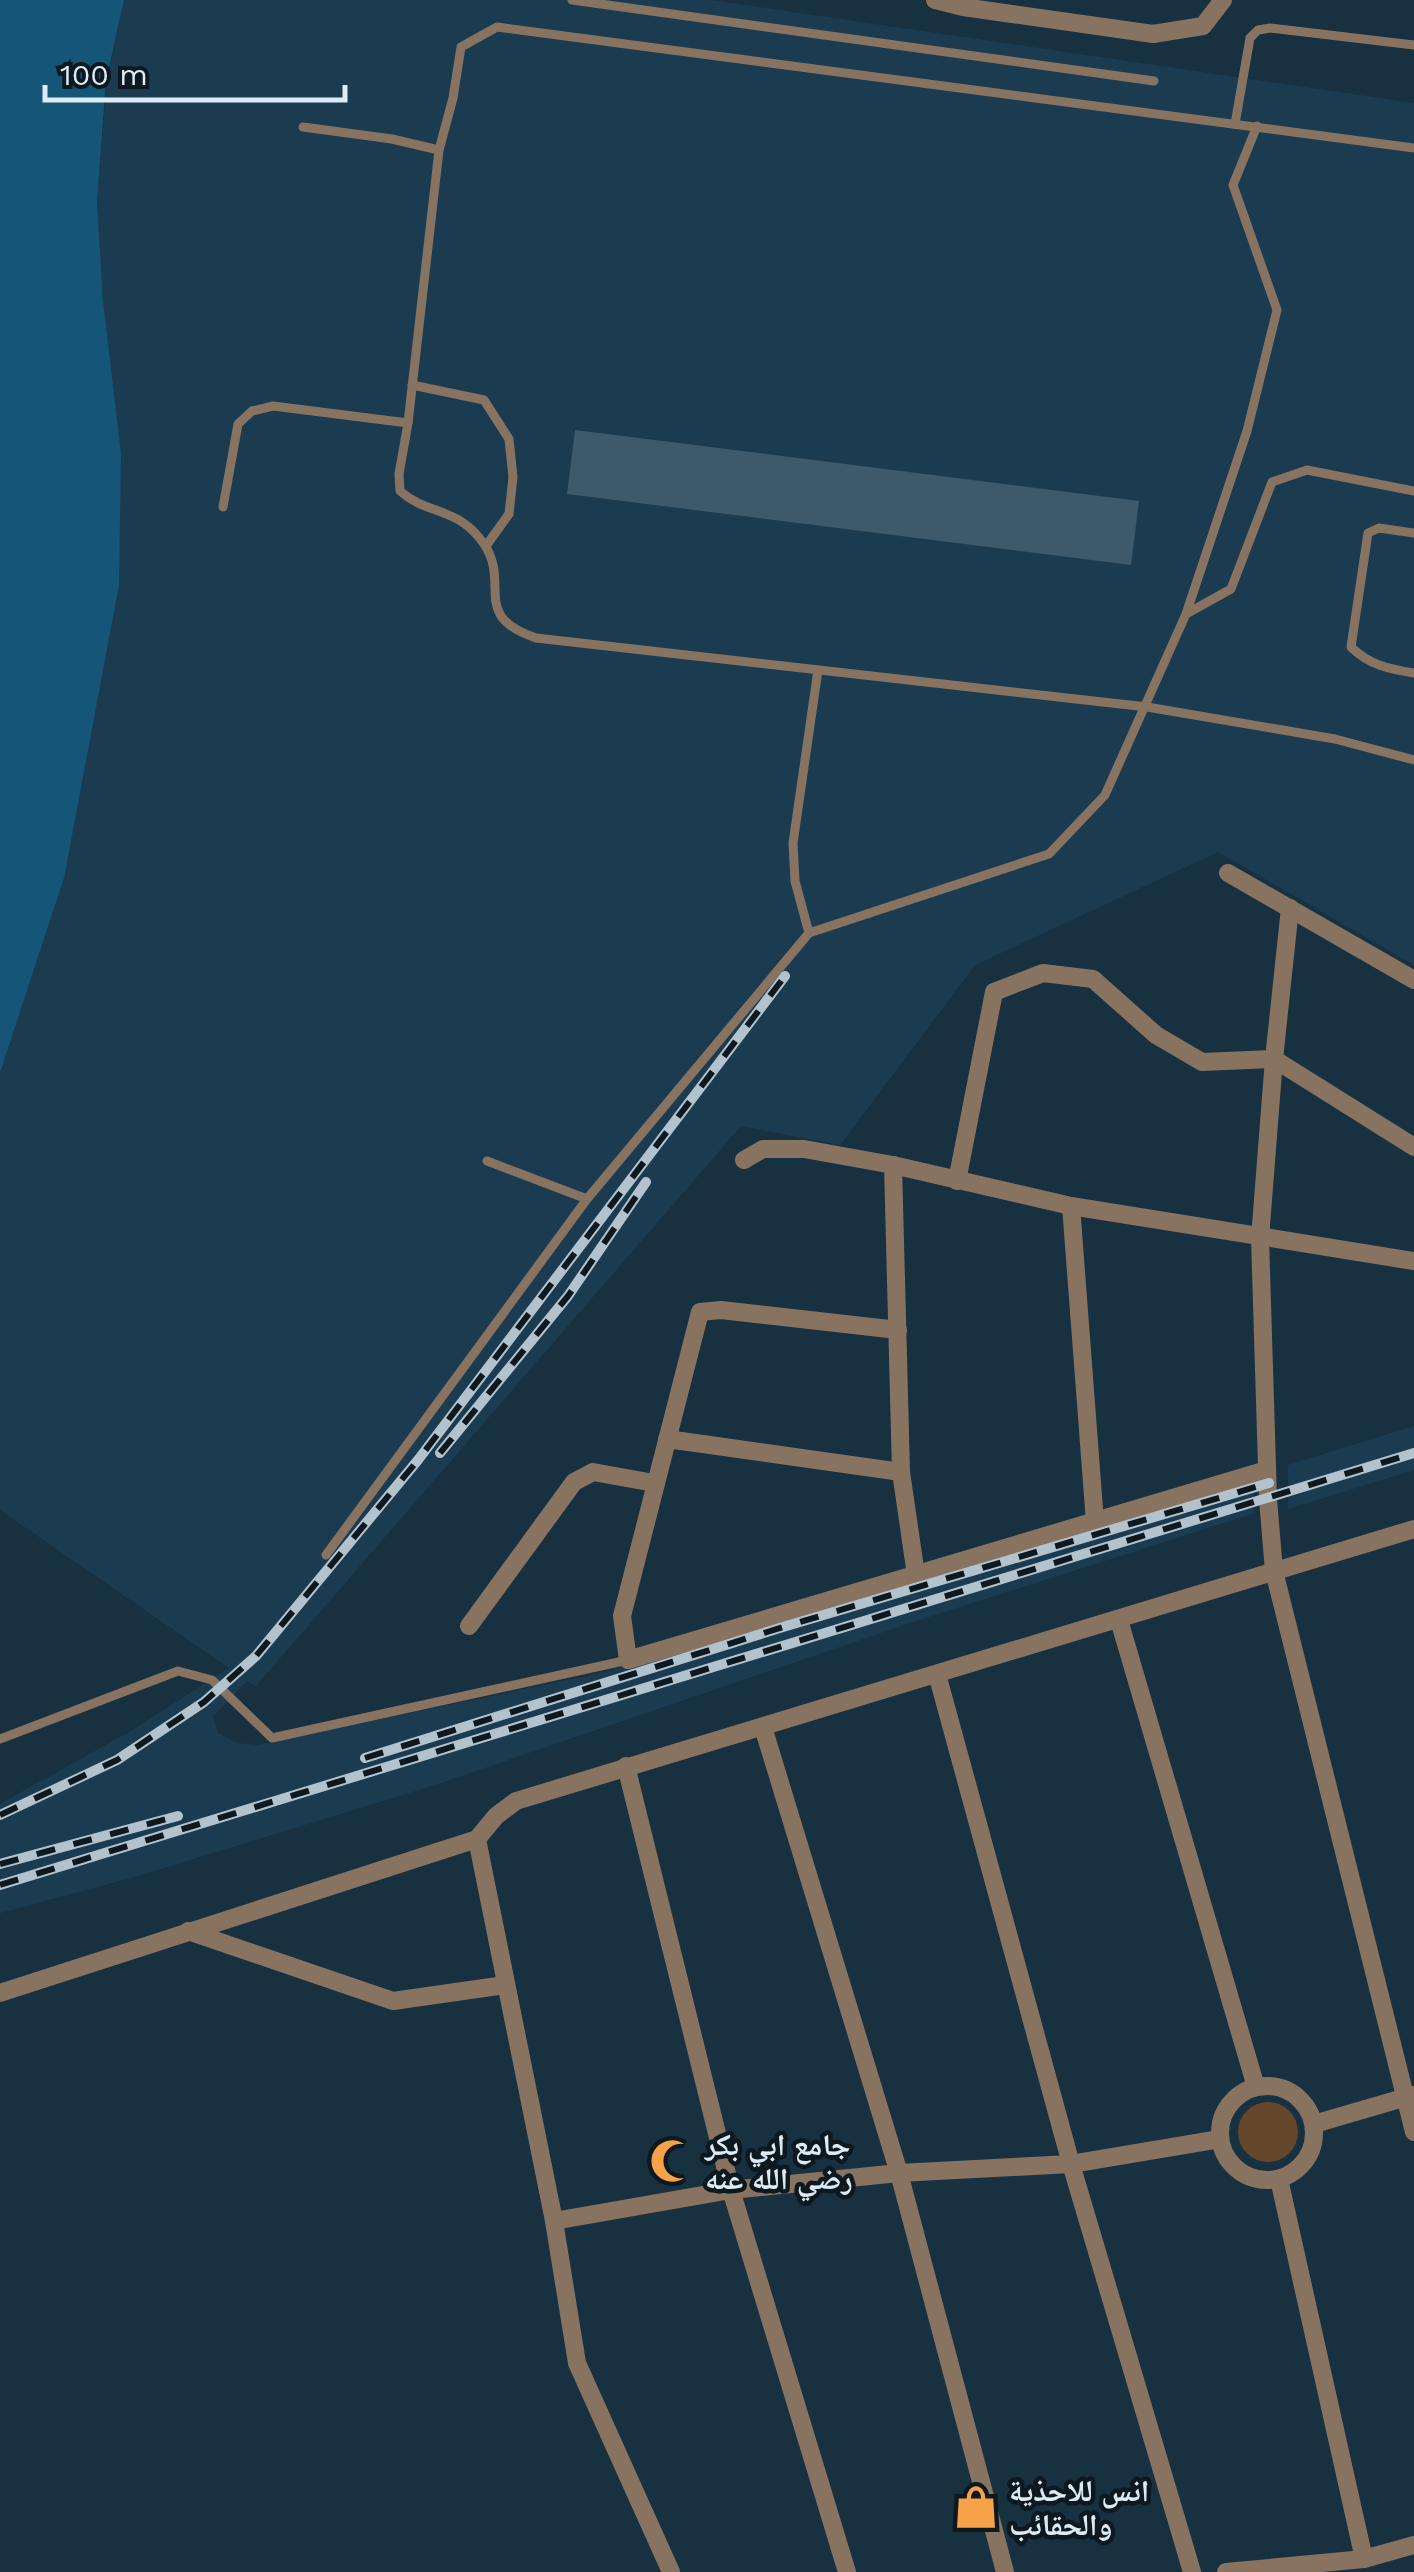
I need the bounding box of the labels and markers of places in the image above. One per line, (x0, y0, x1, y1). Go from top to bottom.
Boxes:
place label: جامع ابي بكر رضي الله عنه (703, 2127, 853, 2202)
mosque icon: جامع ابي بكر رضي الله عنه (648, 2137, 696, 2185)
place label: انس للاحذية والحقائب (1009, 2473, 1149, 2542)
shop icon: انس للاحذية والحقائب (952, 2483, 1000, 2531)

